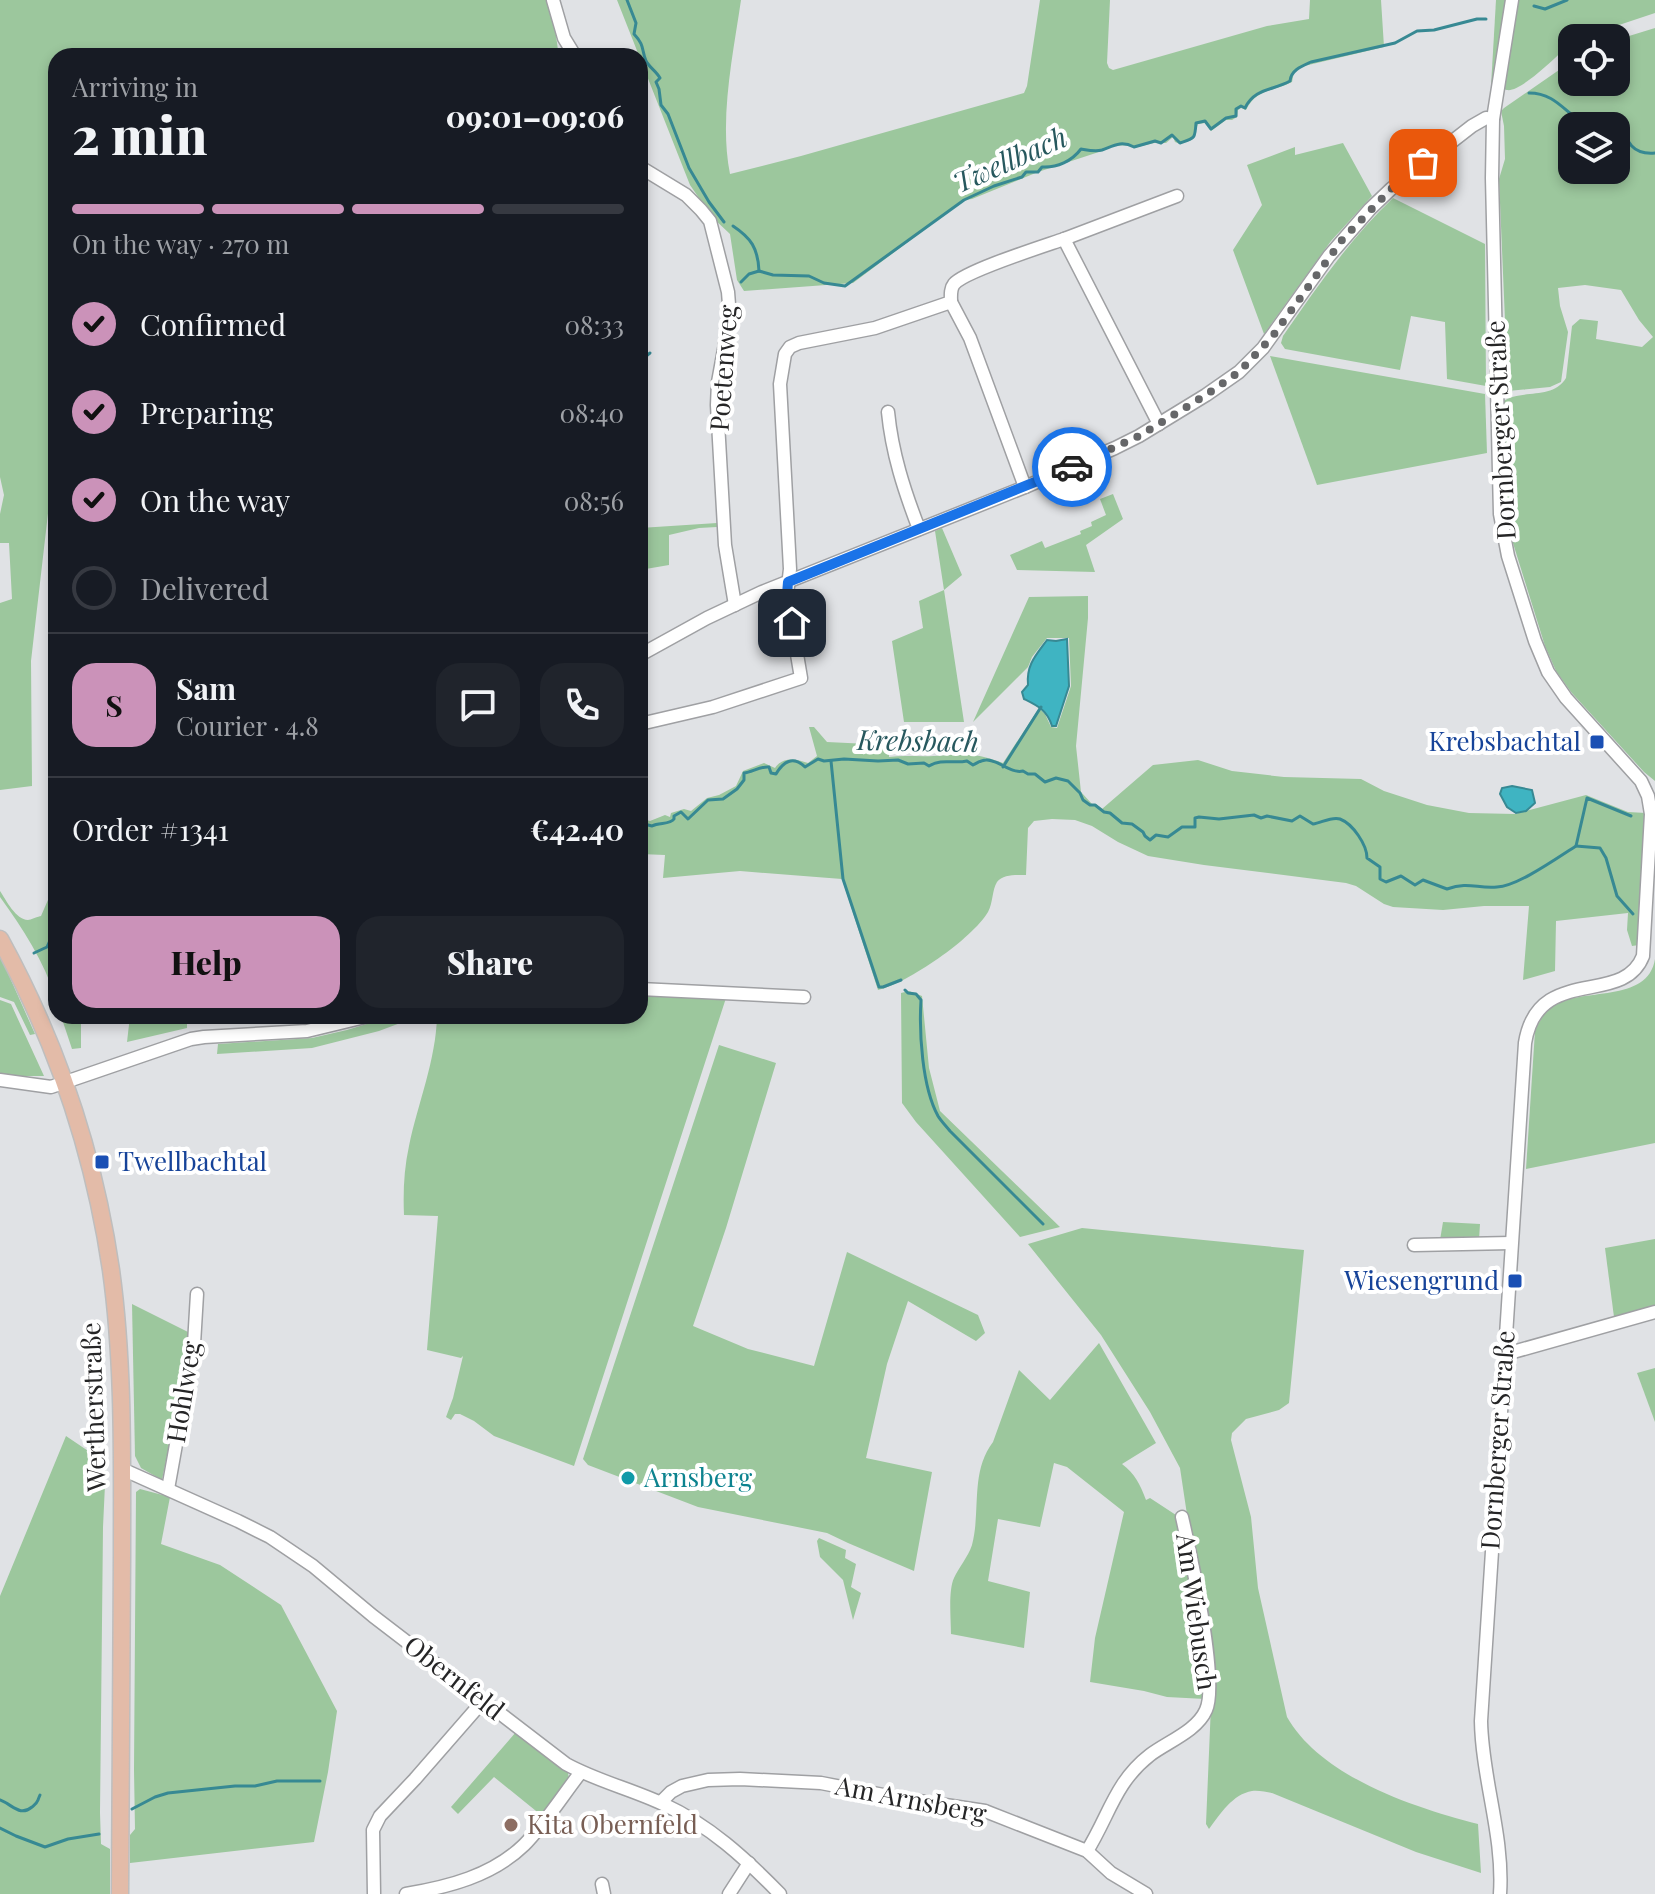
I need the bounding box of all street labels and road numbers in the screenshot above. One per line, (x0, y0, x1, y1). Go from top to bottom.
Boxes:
street label: Poetenweg (701, 303, 744, 432)
street label: Dornberger Straße (1476, 319, 1523, 541)
street label: Wertherstraße (72, 1322, 113, 1493)
street label: Dornberger Straße (1471, 1329, 1522, 1551)
street label: Hohlweg (157, 1338, 208, 1445)
street label: Am Wiebusch (1169, 1530, 1226, 1692)
street label: Obernfeld (398, 1627, 512, 1727)
street label: Am Arnsberg (832, 1767, 990, 1830)

